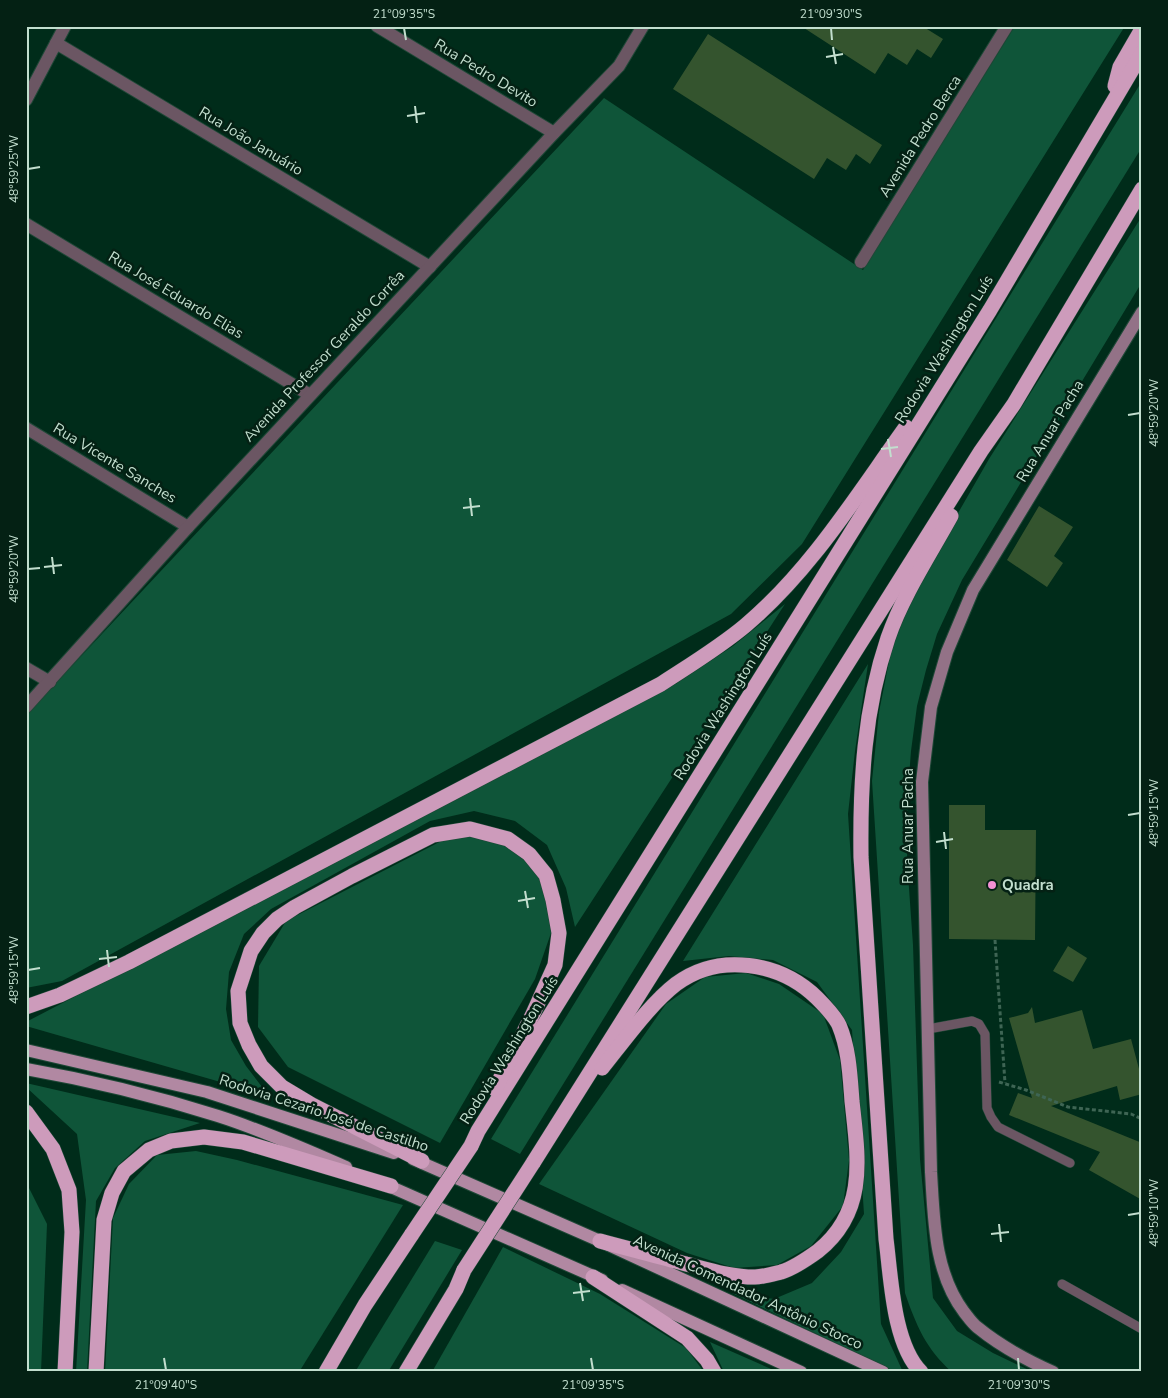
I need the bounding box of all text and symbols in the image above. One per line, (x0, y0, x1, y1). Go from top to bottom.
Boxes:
text: 21°09'35"S (373, 6, 435, 22)
text: 21°09'30"S (800, 6, 862, 22)
street label: Rua Pedro Devito (431, 34, 541, 112)
street label: Avenida Pedro Berca (874, 71, 966, 201)
street label: Rua João Januário (195, 102, 307, 180)
text: 48°59'25"W (6, 135, 22, 203)
street label: Rua José Eduardo Elias (105, 247, 247, 343)
street label: Avenida Professor Geraldo Corrêa (239, 266, 409, 446)
street label: Rodovia Washington Luís (890, 271, 998, 427)
street label: Rua Anuar Pacha (1012, 376, 1088, 486)
text: 48°59'20"W (1146, 379, 1162, 447)
street label: Rua Vicente Sanches (50, 418, 180, 508)
text: 48°59'20"W (6, 535, 22, 603)
street label: Rodovia Washington Luís (669, 628, 777, 784)
street label: Rua Anuar Pacha (898, 768, 918, 884)
text: 48°59'15"W (1146, 779, 1162, 847)
place label: Quadra (1002, 875, 1054, 895)
marker: Quadra (986, 879, 998, 891)
text: 48°59'15"W (6, 936, 22, 1004)
street label: Rodovia Washington Luís (455, 972, 563, 1128)
street label: Rodovia Cezario José de Castilho (217, 1070, 431, 1156)
text: 48°59'10"W (1146, 1179, 1162, 1247)
street label: Avenida Comendador Antônio Stocco (630, 1230, 866, 1354)
text: 21°09'40"S (135, 1377, 197, 1393)
text: 21°09'35"S (562, 1377, 624, 1393)
text: 21°09'30"S (988, 1377, 1050, 1393)

